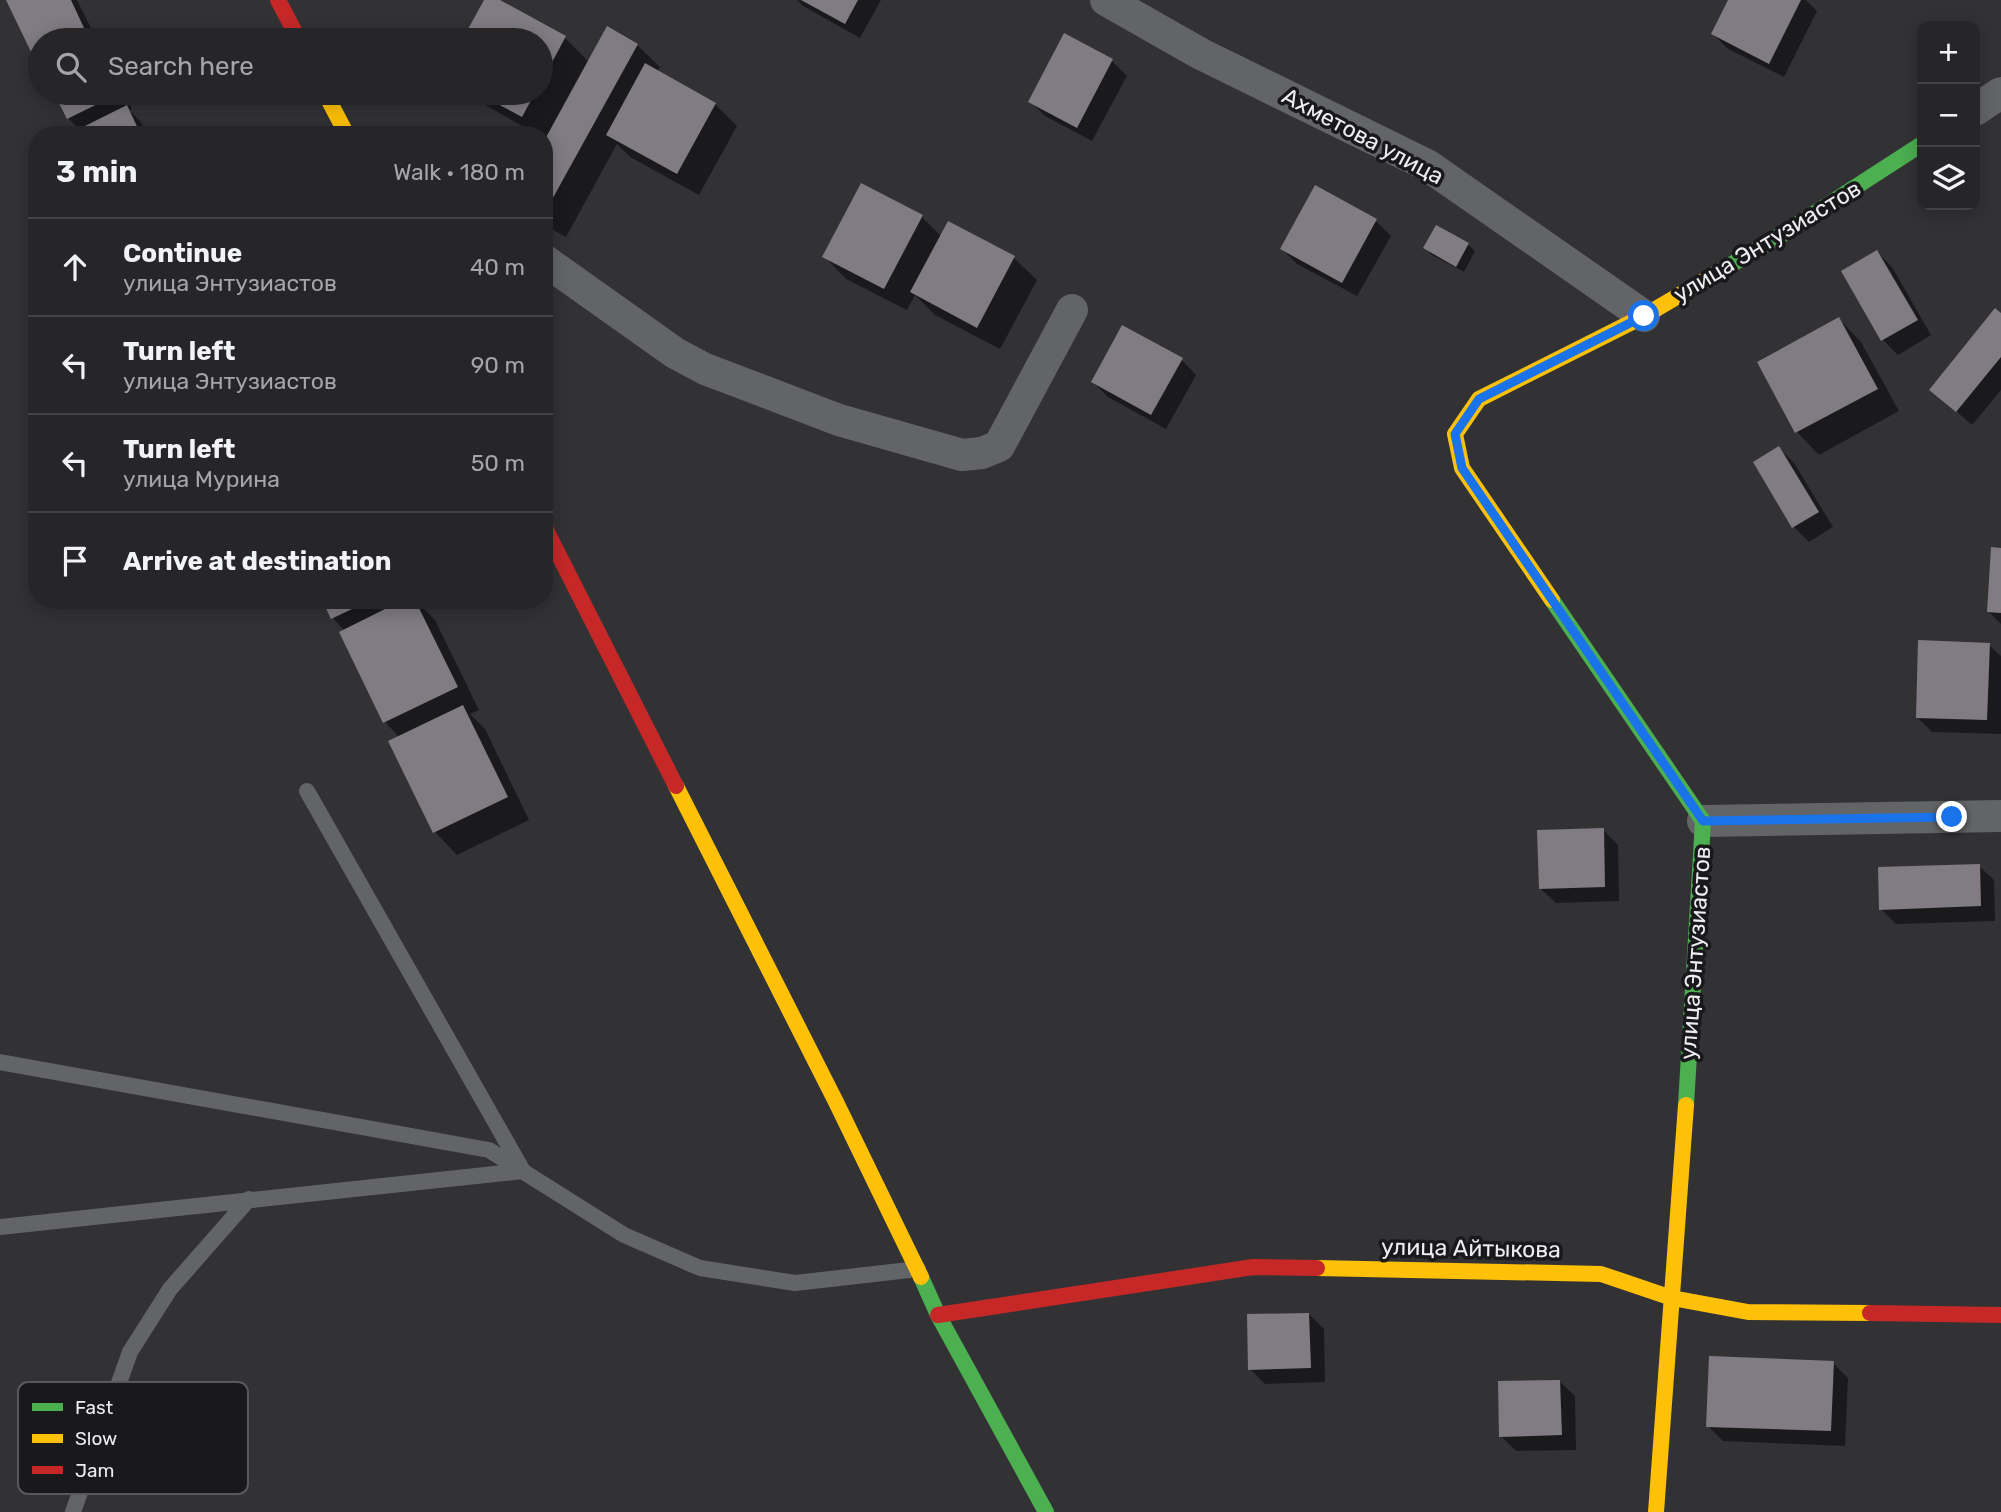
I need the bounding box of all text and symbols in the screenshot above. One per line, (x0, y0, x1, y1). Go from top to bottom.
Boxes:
map controls (1917, 21, 1980, 210)
button: + (1917, 21, 1980, 84)
search box (28, 28, 553, 105)
icon: search (52, 48, 90, 86)
text: Search here (108, 51, 254, 82)
street label: Ахметова улица (1278, 82, 1448, 190)
button: − (1917, 84, 1980, 147)
button: layers (1917, 147, 1980, 210)
text: 3 min (56, 154, 138, 190)
text: Walk · 180 m (393, 158, 525, 186)
street label: улица Энтузиастов (1668, 174, 1866, 308)
text: Continue (123, 238, 242, 269)
icon: ahead (56, 248, 94, 286)
text: 40 m (470, 253, 525, 281)
text: улица Энтузиастов (123, 269, 337, 297)
route start (1628, 300, 1659, 331)
text: Turn left (123, 336, 235, 367)
icon: left (56, 346, 94, 384)
text: 90 m (471, 351, 525, 379)
text: улица Энтузиастов (123, 367, 337, 395)
text: Turn left (123, 434, 235, 465)
icon: left (56, 444, 94, 482)
text: 50 m (471, 449, 525, 477)
text: улица Мурина (123, 465, 280, 493)
icon: arrive (56, 542, 94, 580)
text: Arrive at destination (123, 546, 391, 577)
route end (1936, 801, 1967, 832)
street label: улица Энтузиастов (1674, 845, 1716, 1061)
street label: улица Айтыкова (1381, 1232, 1561, 1264)
legend (18, 1382, 248, 1494)
text: Fast (75, 1396, 114, 1419)
text: Slow (75, 1427, 117, 1450)
text: Jam (75, 1459, 114, 1482)

